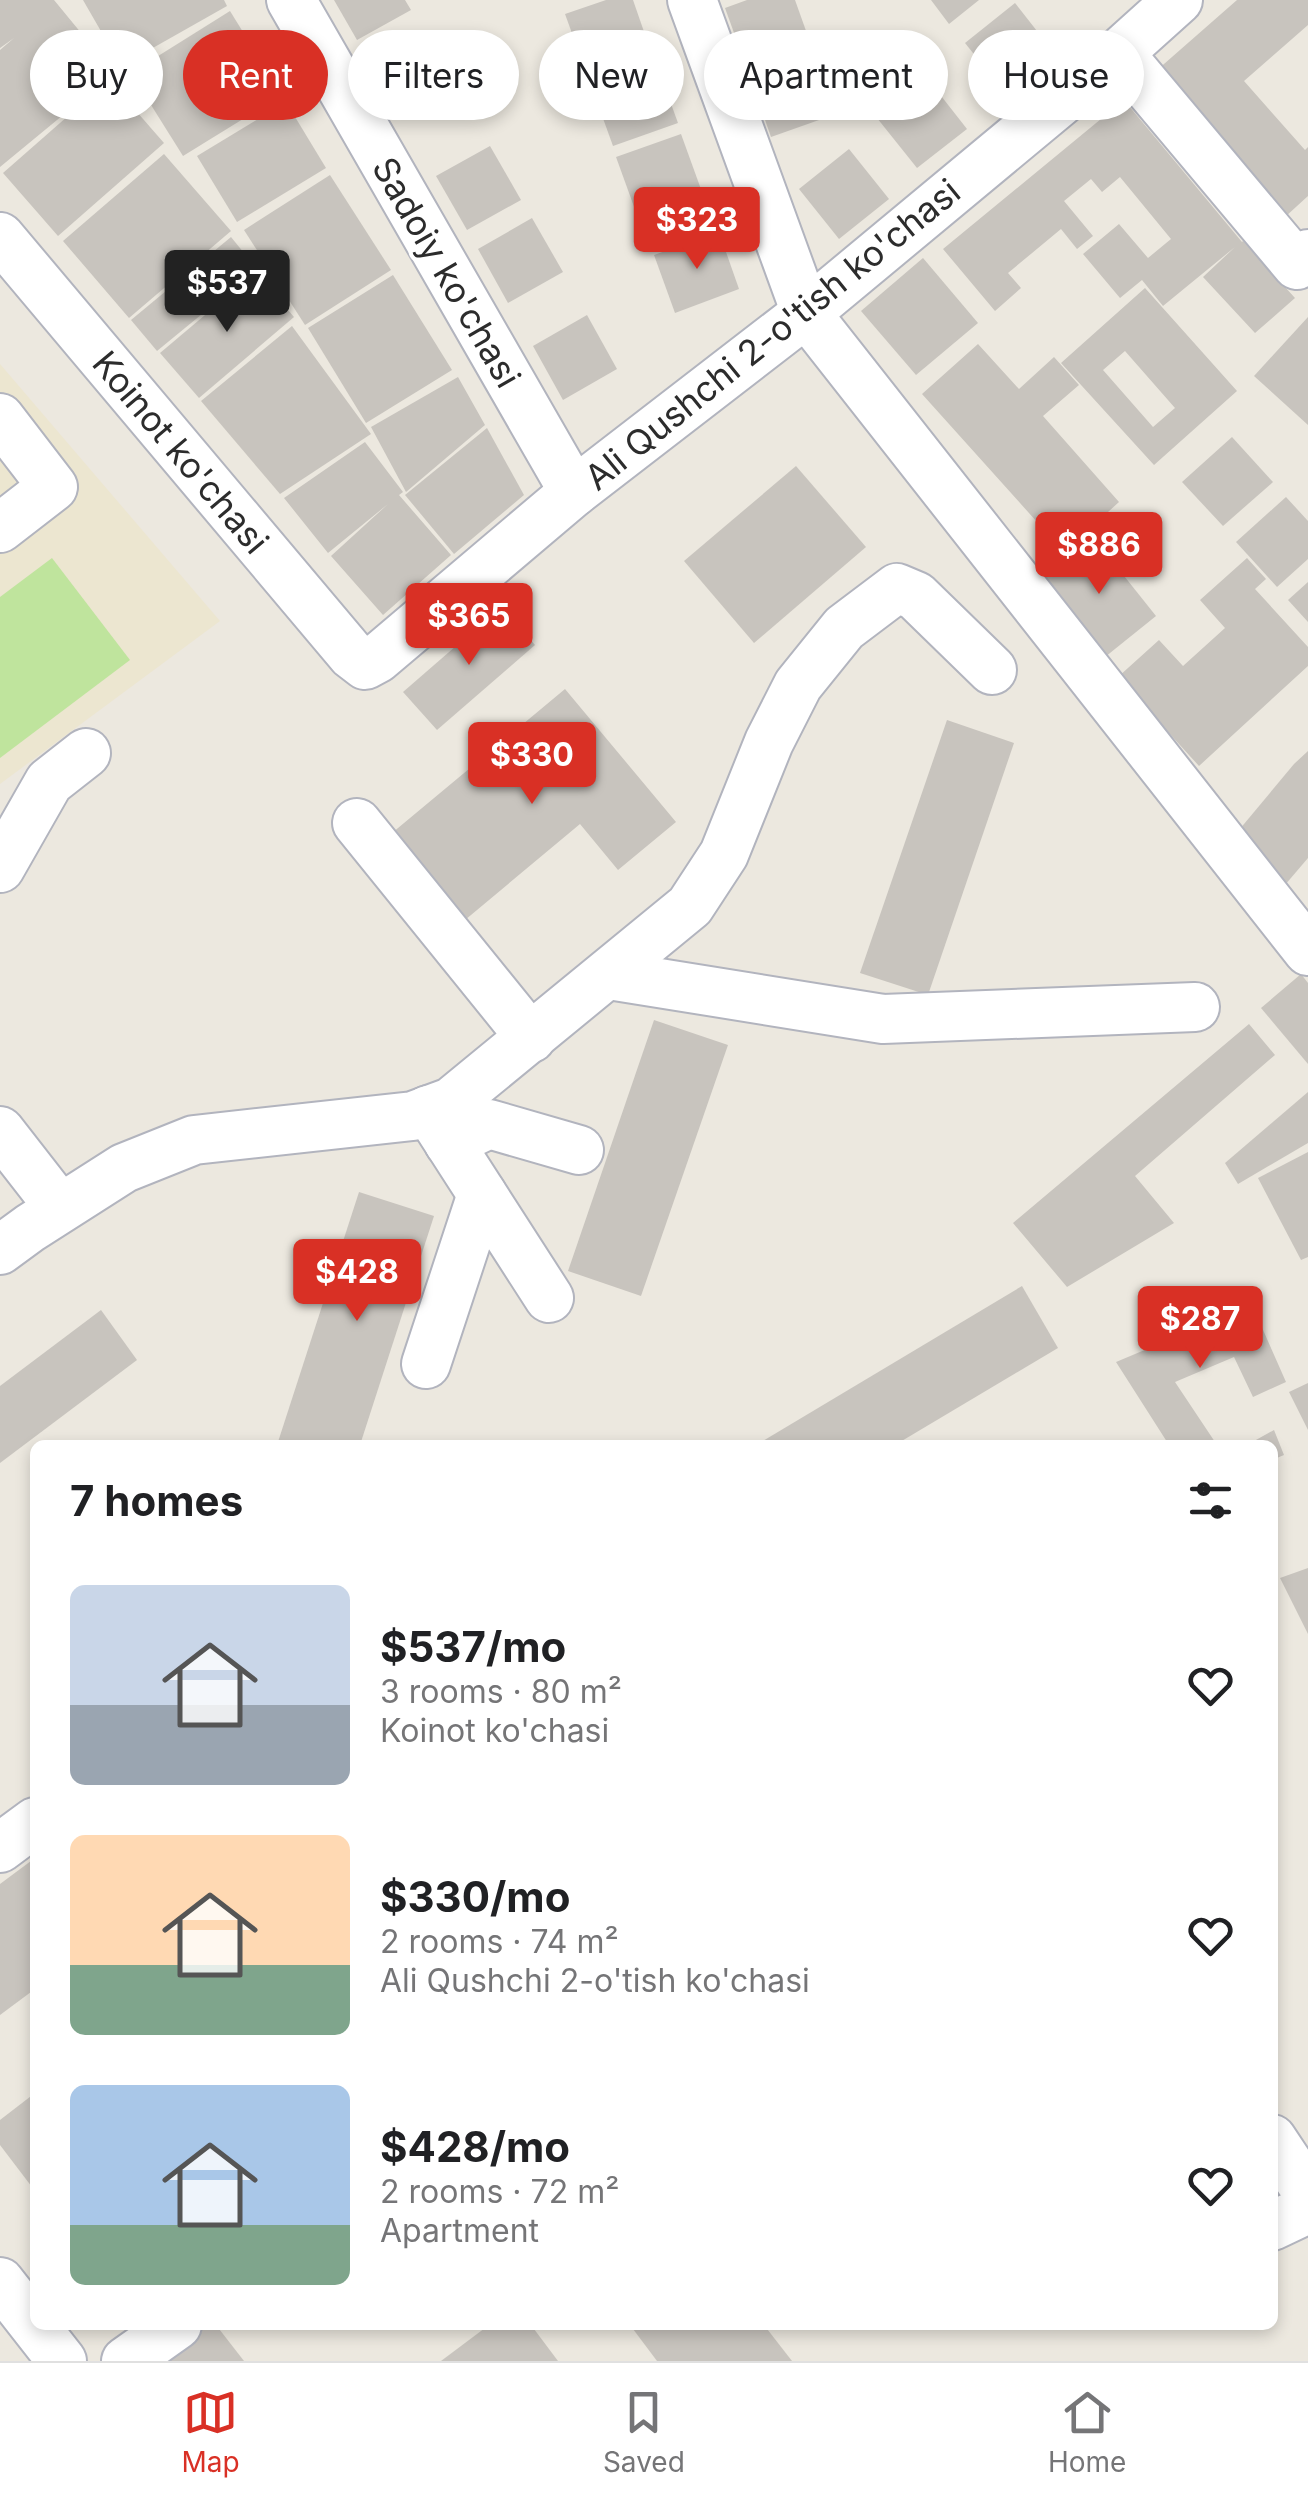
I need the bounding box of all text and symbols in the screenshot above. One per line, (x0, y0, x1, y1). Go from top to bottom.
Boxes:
chip: Buy (30, 30, 163, 120)
chip: Rent (183, 30, 328, 120)
chip: Filters (348, 30, 519, 120)
chip: New (539, 30, 684, 120)
chip: Apartment (704, 30, 948, 120)
chip: House (968, 30, 1144, 120)
street label: Sadoiy ko'chasi (364, 149, 530, 395)
street label: Ali Qushchi 2-o'tish ko'chasi (576, 170, 968, 498)
pin: $323 (638, 187, 756, 272)
text: $323 (656, 200, 738, 239)
pin: $537 (168, 250, 286, 335)
text: $537 (187, 263, 267, 302)
street label: Koinot ko'chasi (84, 342, 278, 562)
pin: $886 (1040, 512, 1158, 597)
text: $886 (1057, 525, 1141, 564)
pin: $365 (410, 583, 528, 668)
text: $365 (428, 596, 510, 635)
pin: $330 (473, 722, 591, 807)
text: $330 (490, 735, 574, 774)
pin: $428 (298, 1239, 416, 1324)
text: $428 (315, 1252, 399, 1291)
pin: $287 (1141, 1286, 1259, 1371)
text: $287 (1160, 1299, 1240, 1338)
icon: filters (1183, 1473, 1238, 1528)
text: 7 homes (70, 1475, 243, 1526)
text: $537/mo (380, 1621, 566, 1672)
icon: home (150, 1625, 270, 1745)
icon: heart (1183, 1658, 1238, 1713)
text: 3 rooms · 80 m² (380, 1672, 622, 1711)
text: Koinot ko'chasi (380, 1711, 609, 1750)
text: $330/mo (380, 1871, 570, 1922)
icon: home (150, 1875, 270, 1995)
icon: heart (1183, 1908, 1238, 1963)
text: 2 rooms · 74 m² (380, 1922, 619, 1961)
text: Ali Qushchi 2-o'tish ko'chasi (380, 1961, 810, 2000)
text: $428/mo (380, 2121, 570, 2172)
icon: home (150, 2125, 270, 2245)
icon: heart (1183, 2158, 1238, 2213)
text: 2 rooms · 72 m² (380, 2172, 619, 2211)
text: Apartment (380, 2211, 539, 2250)
tab: Map (182, 2385, 240, 2479)
tab: Saved (603, 2385, 685, 2479)
tab: Home (1048, 2385, 1126, 2479)

